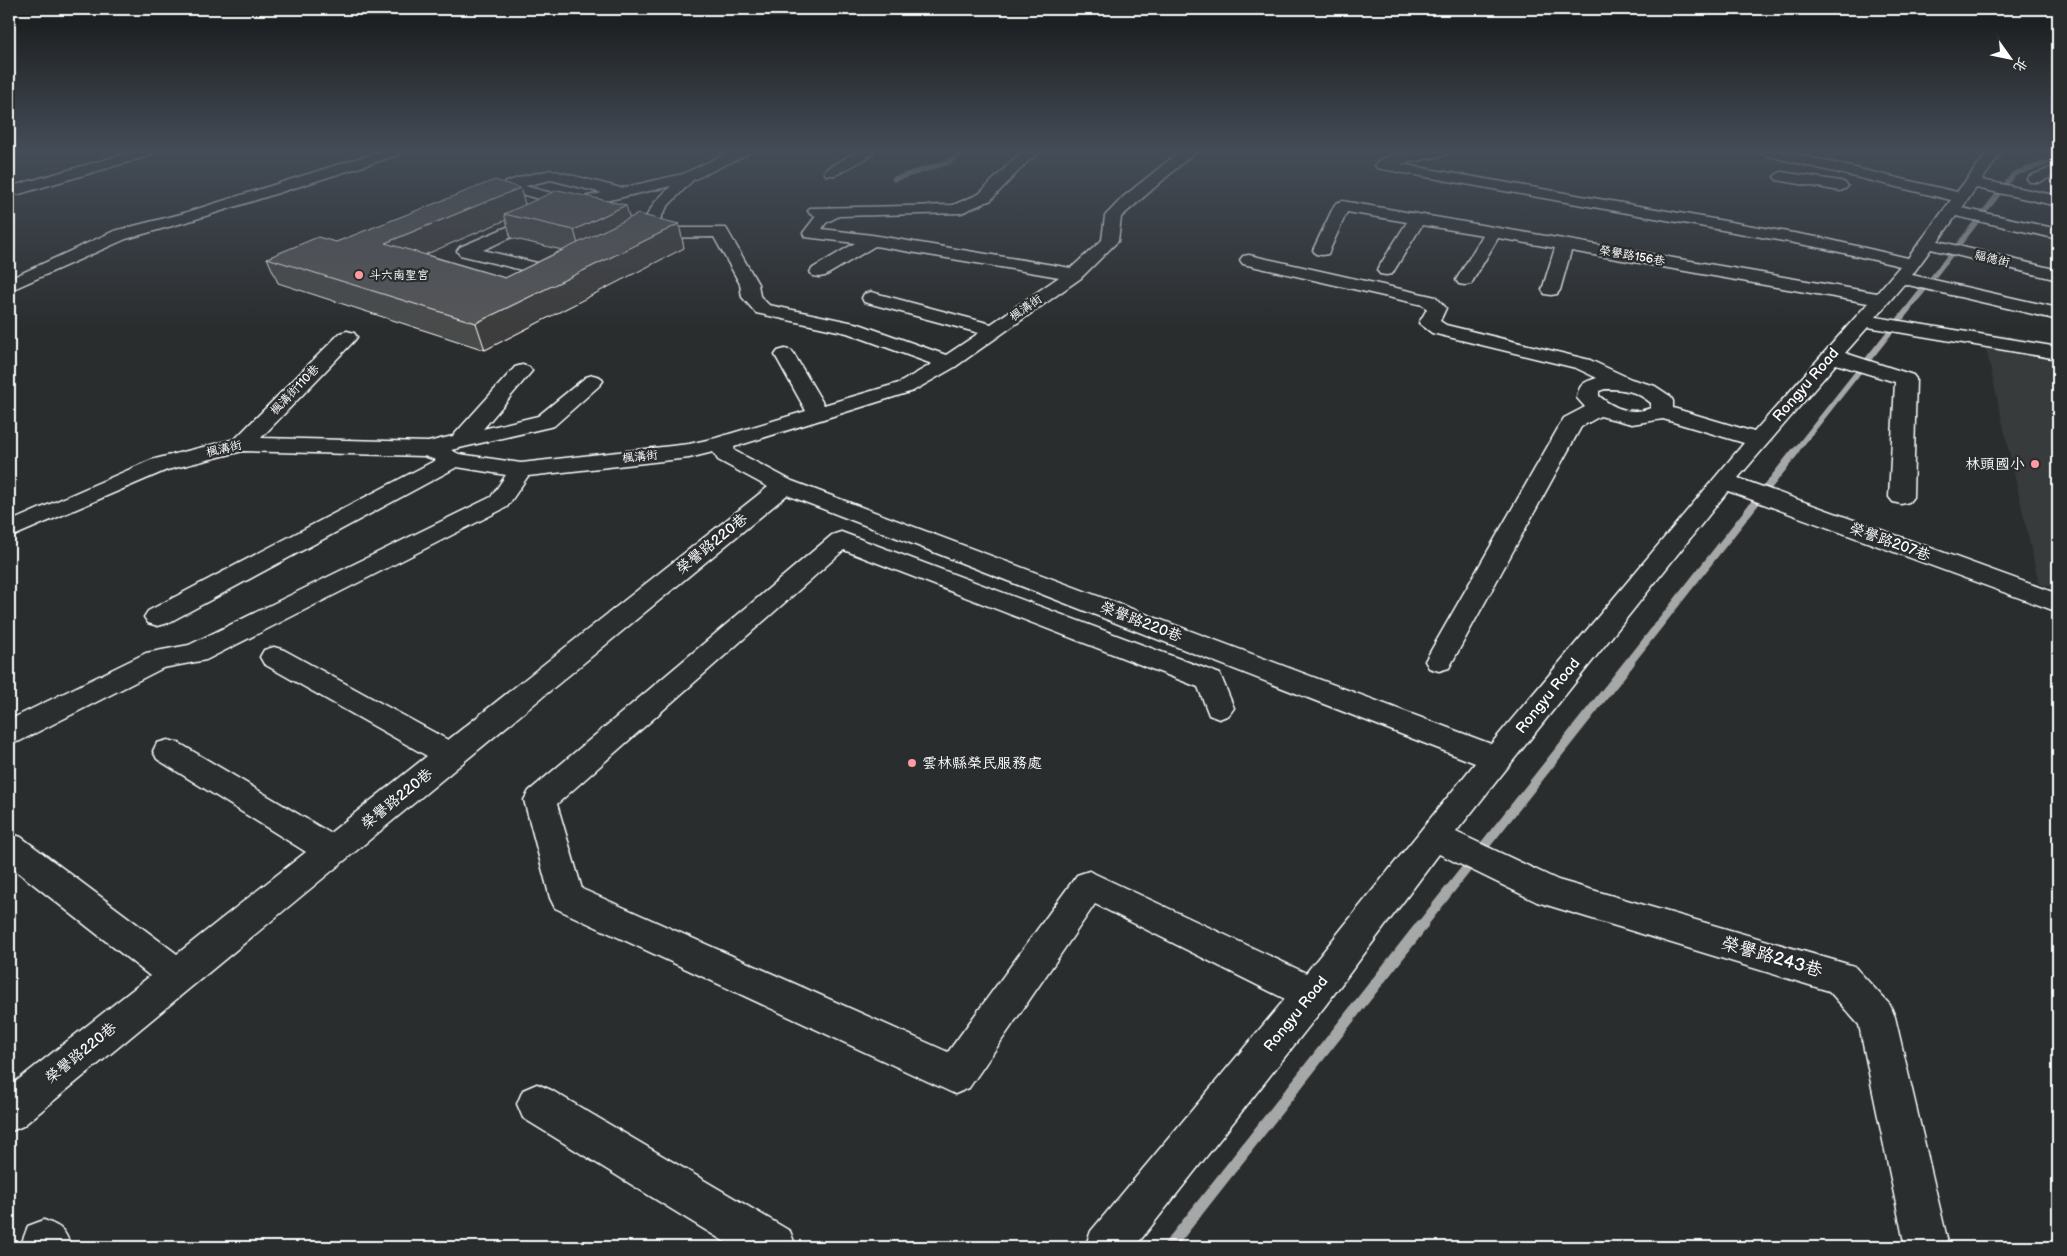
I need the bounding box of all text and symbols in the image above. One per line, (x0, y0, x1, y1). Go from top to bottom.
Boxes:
north arrow (1984, 32, 2034, 82)
text: 北 (2010, 54, 2031, 75)
street label: 榮譽路156巷 (1598, 243, 1666, 269)
street label: 福德街 (1973, 247, 2011, 271)
place label: 斗六南聖宮 (369, 268, 429, 283)
marker: 斗六南聖宮 (353, 269, 365, 281)
street label: 楓溝街 (1007, 292, 1045, 324)
street label: Rongyu Road (1769, 344, 1843, 426)
street label: 楓溝街110巷 (267, 362, 323, 418)
street label: 楓溝街 (205, 438, 243, 460)
street label: 楓溝街 (621, 448, 659, 466)
place label: 林頭國小 (1965, 455, 2025, 474)
marker: 林頭國小 (2029, 458, 2041, 470)
street label: 榮譽路220巷 (672, 509, 752, 579)
street label: 榮譽路207巷 (1847, 519, 1933, 565)
street label: 榮譽路220巷 (1097, 598, 1185, 646)
street label: Rongyu Road (1512, 654, 1584, 738)
place label: 雲林縣榮民服務處 (922, 754, 1042, 773)
marker: 雲林縣榮民服務處 (906, 757, 918, 769)
street label: 榮譽路220巷 (357, 764, 437, 834)
street label: 榮譽路243巷 (1719, 933, 1825, 981)
street label: Rongyu Road (1260, 972, 1332, 1056)
street label: 榮譽路220巷 (41, 1018, 121, 1088)

